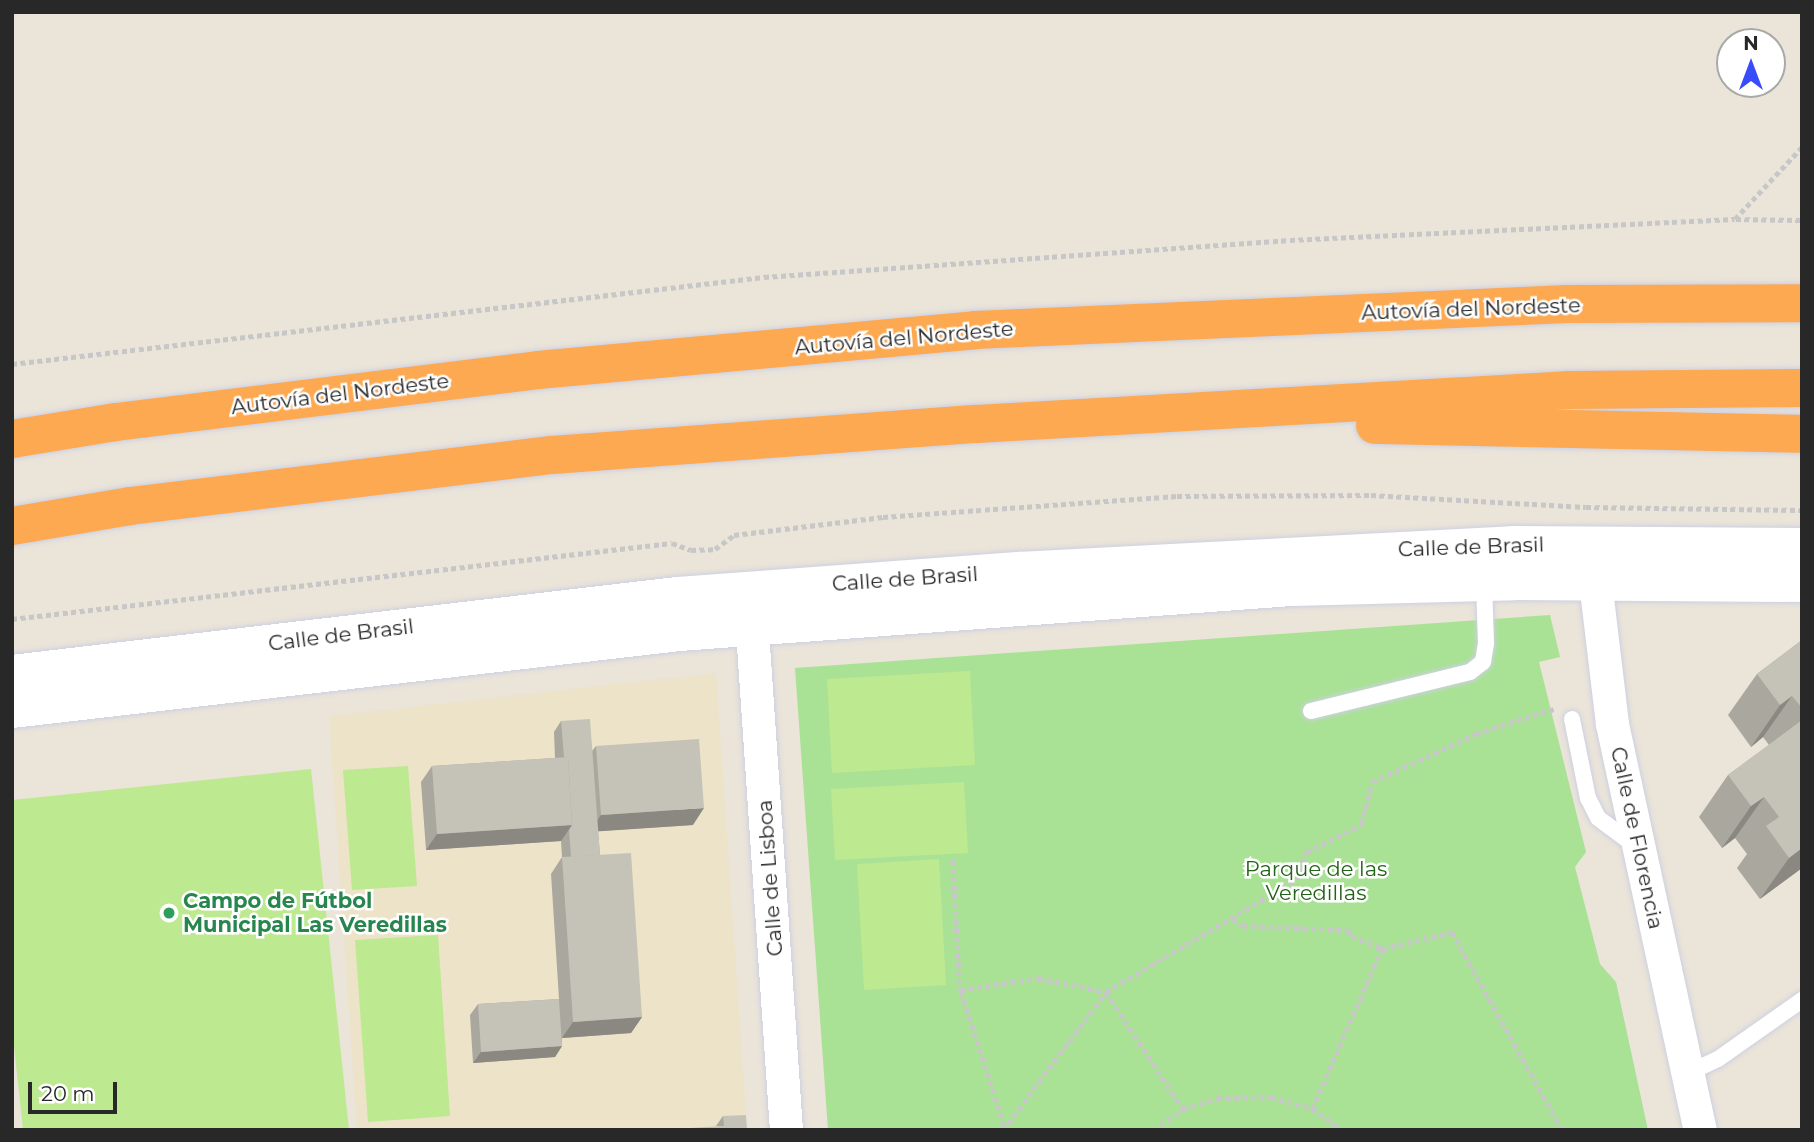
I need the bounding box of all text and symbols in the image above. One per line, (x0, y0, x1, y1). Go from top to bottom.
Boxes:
north arrow (1716, 28, 1786, 98)
text: N (1743, 32, 1759, 55)
street label: Autovía del Nordeste (1361, 293, 1581, 325)
street label: Autovía del Nordeste (794, 316, 1014, 360)
street label: Autovía del Nordeste (230, 368, 450, 420)
street label: Calle de Brasil (1397, 532, 1545, 562)
street label: Calle de Brasil (831, 561, 979, 597)
street label: Calle de Brasil (267, 614, 415, 656)
street label: Calle de Florencia (1605, 744, 1669, 932)
street label: Calle de Lisboa (752, 799, 788, 957)
park label: Parque de las Veredillas (1245, 856, 1387, 906)
place label: Campo de Fútbol Municipal Las Veredillas (183, 888, 447, 938)
marker: Campo de Fútbol Municipal Las Veredillas (161, 905, 177, 921)
scale bar (32, 1068, 121, 1112)
text: 20 m (41, 1081, 95, 1106)

